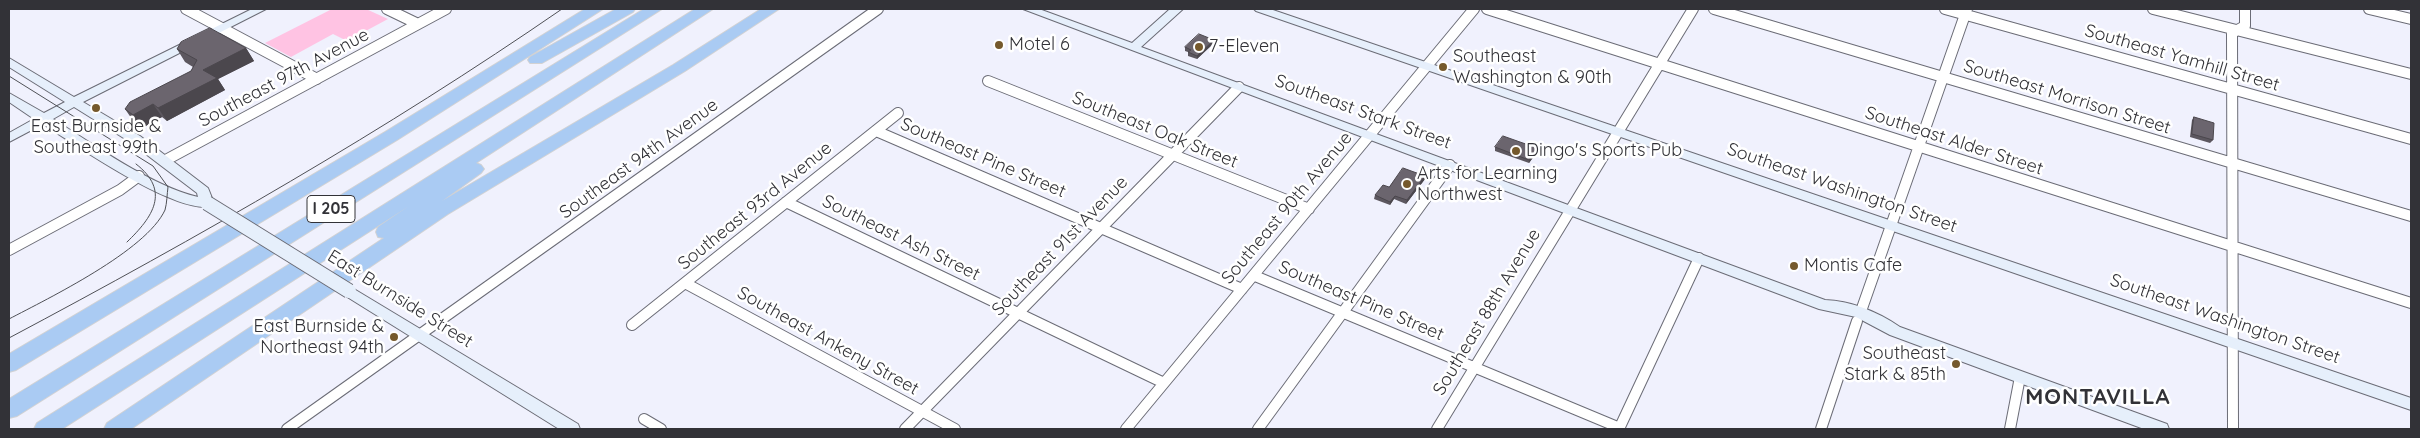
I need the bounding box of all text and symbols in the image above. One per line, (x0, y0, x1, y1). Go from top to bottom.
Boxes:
street label: Southeast Yamhill Street (2082, 20, 2282, 96)
street label: Southeast 97th Avenue (195, 24, 373, 132)
place label: Motel 6 (1009, 34, 1070, 56)
place label: 7-Eleven (1209, 36, 1280, 58)
marker: Motel 6 (993, 39, 1005, 51)
marker: 7-Eleven (1193, 41, 1205, 53)
place label: Southeast Washington & 90th (1453, 46, 1612, 88)
street label: Southeast Morrison Street (1961, 55, 2173, 139)
marker: Southeast Washington & 90th (1437, 61, 1449, 73)
street label: Southeast Stark Street (1272, 70, 1454, 154)
street label: Southeast Oak Street (1069, 87, 1241, 173)
street label: Southeast 94th Avenue (556, 94, 722, 224)
marker: East Burnside & Southeast 99th (90, 102, 102, 114)
street label: Southeast Alder Street (1862, 102, 2046, 180)
street label: Southeast Pine Street (897, 113, 1069, 203)
place label: East Burnside & Southeast 99th (31, 116, 161, 158)
street label: Southeast 90th Avenue (1217, 128, 1357, 288)
street label: Southeast 93rd Avenue (674, 137, 836, 275)
street label: Southeast Washington Street (1724, 138, 1960, 238)
place label: Dingo's Sports Pub (1526, 140, 1682, 162)
marker: Dingo's Sports Pub (1510, 145, 1522, 157)
place label: Arts for Learning Northwest (1417, 163, 1557, 205)
street label: Southeast 91st Avenue (988, 172, 1132, 320)
marker: Arts for Learning Northwest (1401, 178, 1413, 190)
street label: Southeast Ash Street (819, 190, 983, 286)
road number: I 205 (307, 195, 355, 222)
street label: Southeast 88th Avenue (1429, 225, 1545, 399)
street label: East Burnside Street (323, 245, 477, 353)
place label: Montis Cafe (1804, 255, 1902, 277)
street label: Southeast Pine Street (1275, 256, 1447, 346)
marker: Montis Cafe (1788, 260, 1800, 272)
street label: Southeast Washington Street (2107, 269, 2343, 369)
street label: Southeast Ankeny Street (733, 282, 923, 400)
place label: East Burnside & Northeast 94th (254, 316, 384, 358)
marker: East Burnside & Northeast 94th (388, 331, 400, 343)
place label: Southeast Stark & 85th (1844, 343, 1946, 386)
marker: Southeast Stark & 85th (1950, 358, 1962, 370)
district label: MONTAVILLA (2024, 384, 2172, 410)

